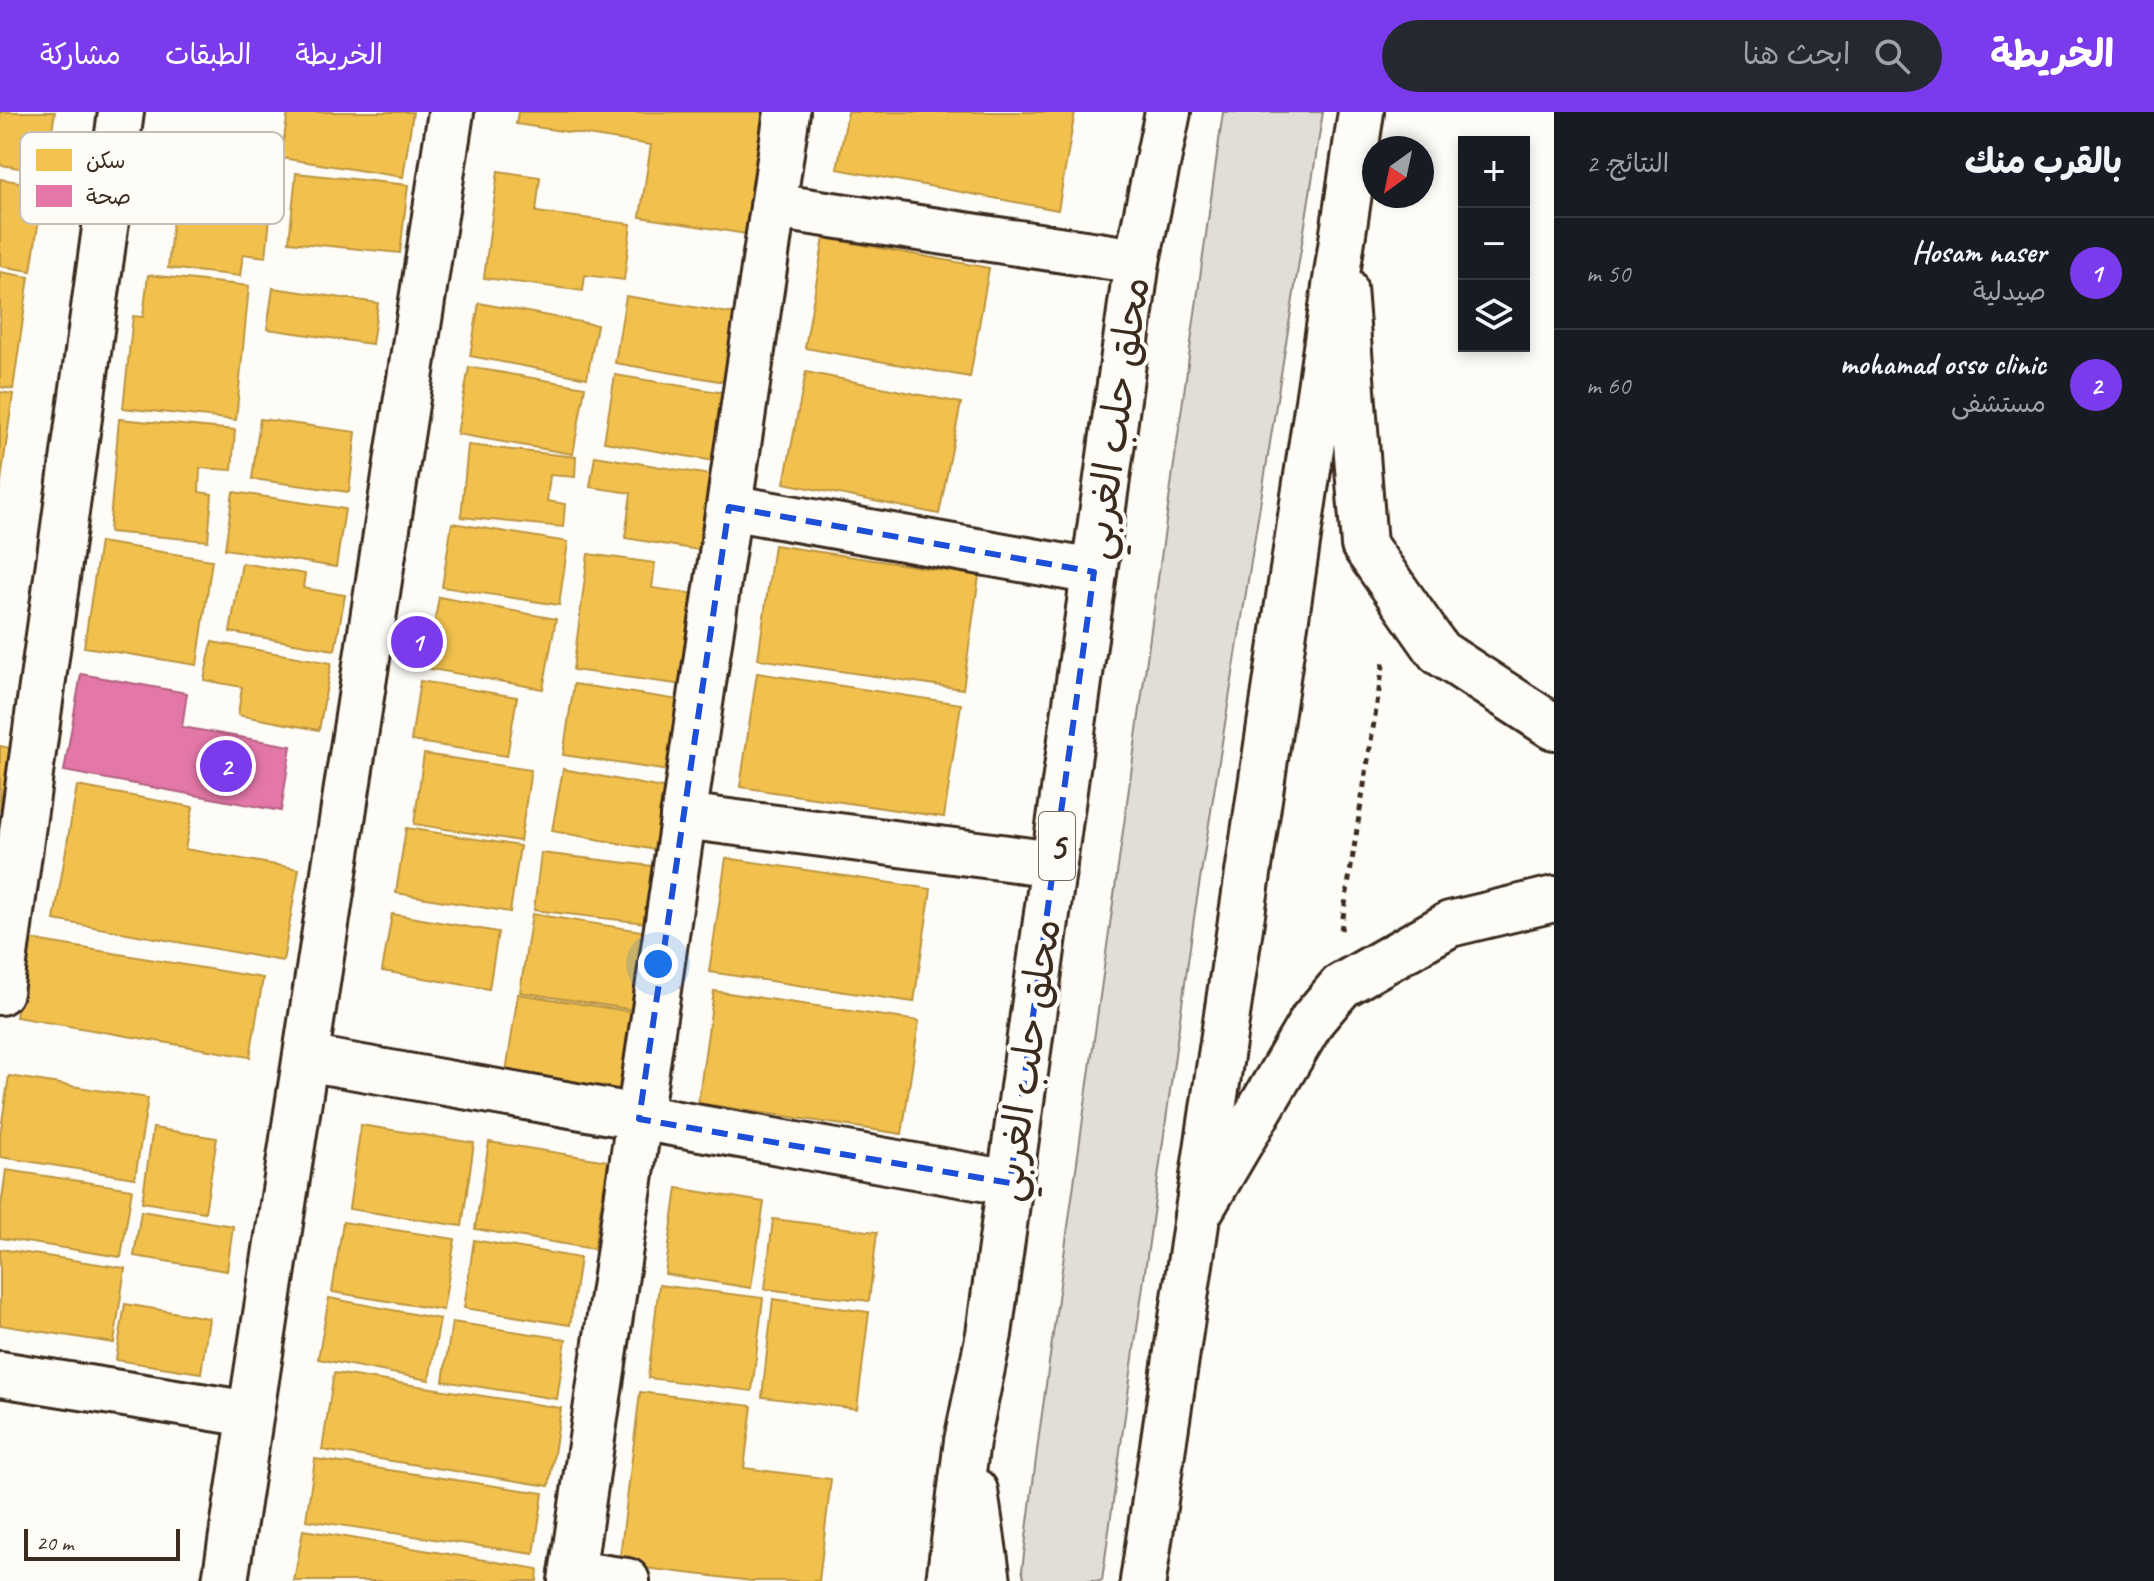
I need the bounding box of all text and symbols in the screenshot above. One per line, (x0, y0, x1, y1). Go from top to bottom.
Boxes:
search box (1382, 20, 1942, 92)
text: الخريطة (1990, 31, 2114, 78)
icon: search (1870, 34, 1914, 78)
text: ابحث هنا (1743, 35, 1850, 73)
text: مشاركة (40, 37, 121, 72)
text: الطبقات (165, 37, 251, 72)
text: الخريطة (295, 37, 383, 72)
legend (20, 132, 284, 224)
north arrow (1362, 136, 1434, 208)
map controls (1458, 136, 1530, 352)
button: + (1458, 136, 1530, 208)
text: بالقرب منك (1965, 140, 2122, 183)
text: سكن (86, 147, 126, 175)
text: النتائج: 2 (1586, 147, 1669, 180)
text: صحة (86, 183, 131, 211)
button: − (1458, 208, 1530, 280)
text: Hosam naser (1912, 233, 2046, 271)
text: 50 m (1586, 257, 1630, 290)
text: 1 (2090, 257, 2102, 290)
street label: محلق حلب الغربي (1071, 274, 1169, 564)
text: صيدلية (1973, 275, 2046, 308)
button: layers (1458, 280, 1530, 352)
text: mohamad osso clinic (1840, 345, 2046, 383)
text: 60 m (1586, 369, 1630, 402)
text: 2 (2090, 369, 2102, 402)
text: مستشفى (1951, 387, 2046, 420)
pin: 1 (391, 612, 443, 672)
pin: 2 (200, 736, 252, 796)
road number: 5 (1039, 812, 1075, 880)
street label: محلق حلب الغربي (982, 916, 1080, 1206)
your location (638, 944, 678, 984)
scale bar (24, 1525, 180, 1561)
text: 20 m (36, 1529, 73, 1557)

